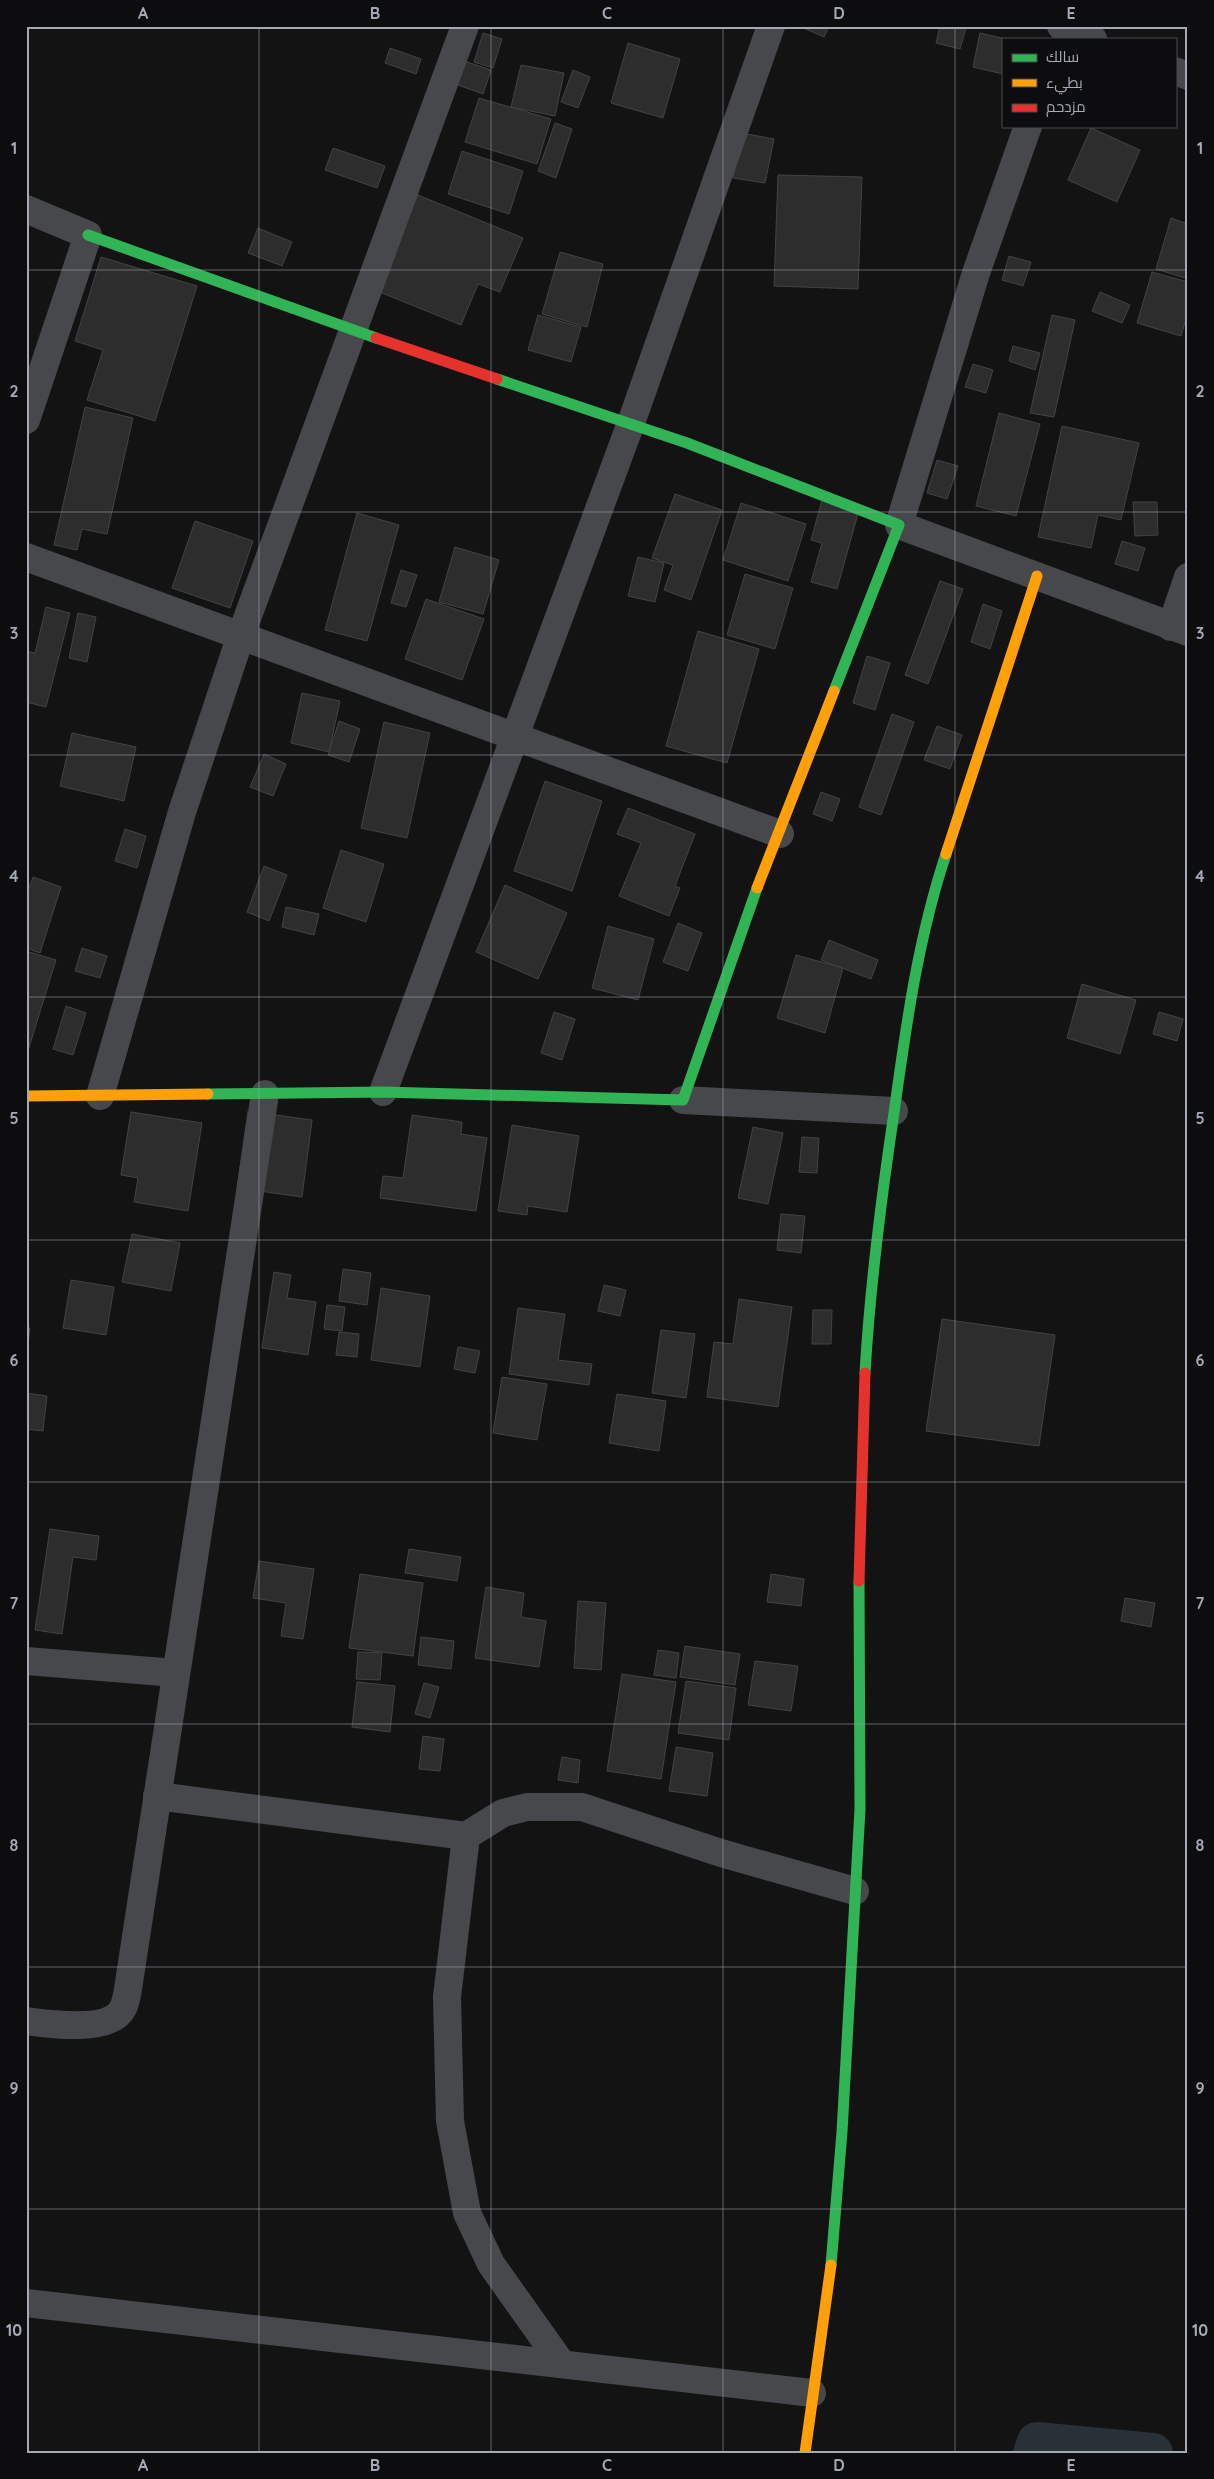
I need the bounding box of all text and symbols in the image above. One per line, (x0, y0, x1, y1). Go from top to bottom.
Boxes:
text: A (138, 3, 149, 23)
text: B (370, 3, 380, 23)
text: C (602, 3, 612, 23)
text: D (833, 3, 845, 23)
text: E (1066, 3, 1076, 23)
legend (1002, 38, 1176, 128)
text: سالك (1046, 47, 1079, 66)
text: بطيء (1046, 73, 1083, 95)
text: مزدحم (1046, 97, 1086, 117)
text: 1 (11, 138, 17, 158)
text: 1 (1197, 138, 1203, 158)
text: 2 (9, 381, 19, 401)
text: 2 (1195, 381, 1205, 401)
text: 3 (10, 623, 18, 643)
text: 3 (1196, 623, 1204, 643)
text: 4 (9, 866, 19, 886)
text: 4 (1195, 866, 1205, 886)
text: 5 (9, 1108, 19, 1128)
text: 5 (1195, 1108, 1205, 1128)
text: 6 (10, 1350, 19, 1370)
text: 6 (1196, 1350, 1205, 1370)
text: 7 (10, 1593, 19, 1613)
text: 7 (1196, 1593, 1205, 1613)
text: 8 (10, 1835, 19, 1855)
text: 8 (1196, 1835, 1205, 1855)
text: 9 (9, 2078, 19, 2098)
text: 9 (1195, 2078, 1205, 2098)
text: 10 (6, 2320, 22, 2340)
text: 10 (1192, 2320, 1208, 2340)
text: A (138, 2455, 149, 2475)
text: B (370, 2455, 380, 2475)
text: C (602, 2455, 612, 2475)
text: D (833, 2455, 845, 2475)
text: E (1066, 2455, 1076, 2475)

